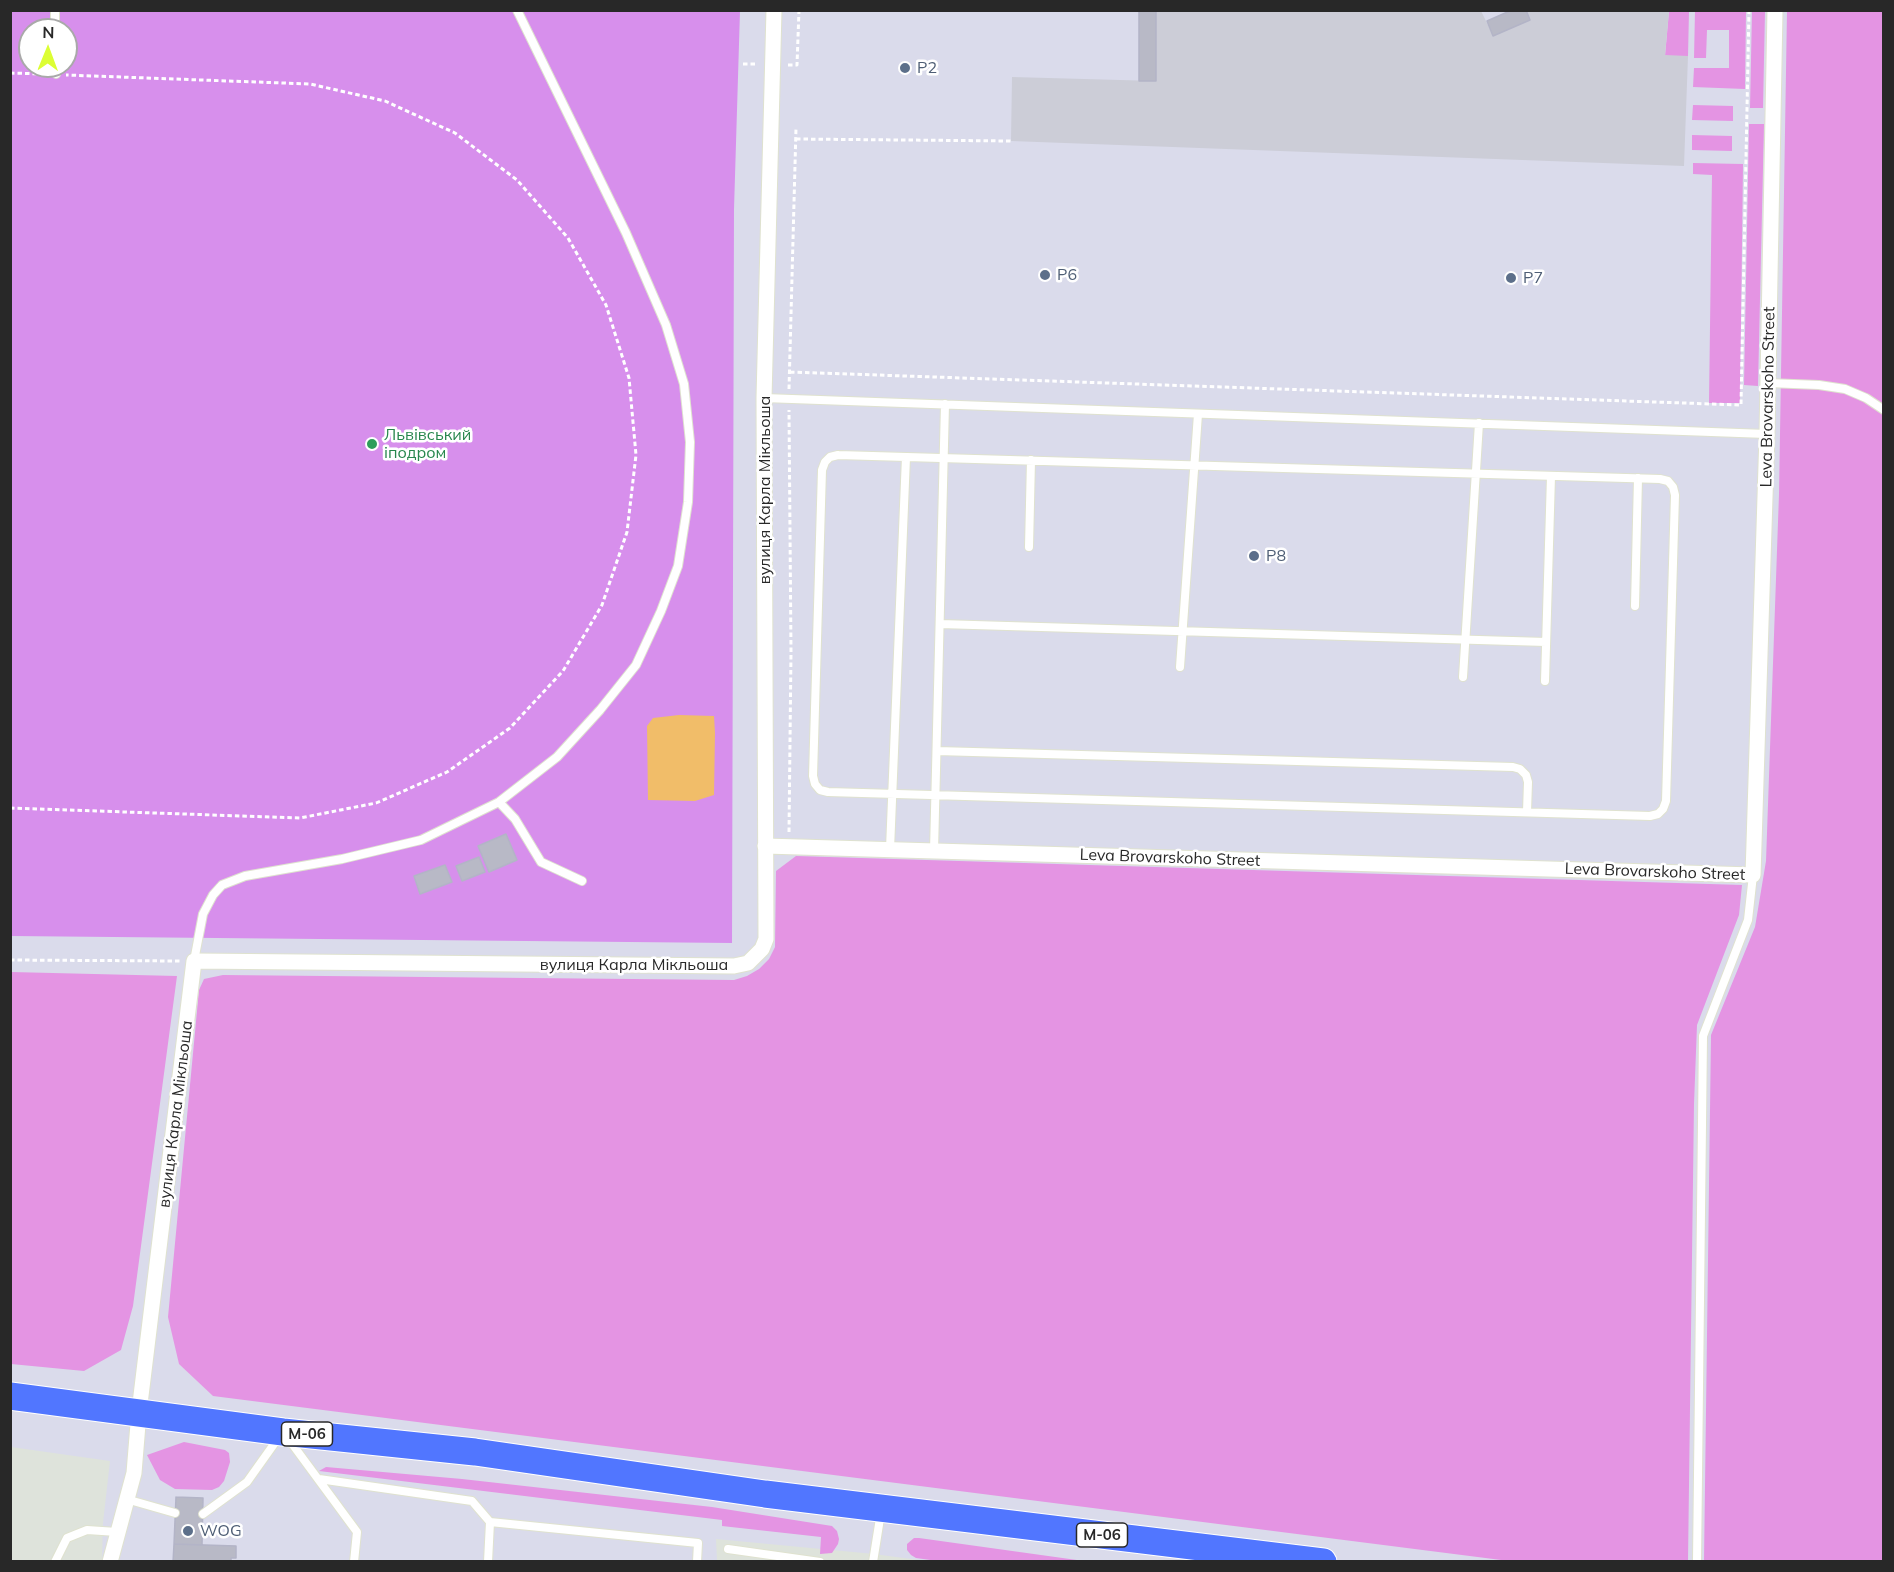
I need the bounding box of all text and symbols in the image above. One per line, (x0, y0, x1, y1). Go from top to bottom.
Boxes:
north arrow (18, 18, 78, 78)
text: N (42, 22, 54, 42)
place label: P2 (917, 58, 937, 78)
marker: P2 (898, 61, 912, 75)
place label: P6 (1057, 265, 1077, 285)
marker: P6 (1038, 268, 1052, 282)
place label: P7 (1523, 268, 1543, 288)
marker: P7 (1504, 271, 1518, 285)
street label: Leva Brovarskoho Street (1757, 307, 1779, 487)
street label: вулиця Карла Мікльоша (755, 396, 775, 584)
place label: Львівський іподром (384, 425, 471, 463)
marker: Львівський іподром (365, 437, 379, 451)
place label: P8 (1266, 546, 1286, 566)
marker: P8 (1247, 549, 1261, 563)
street label: Leva Brovarskoho Street (1079, 845, 1261, 871)
street label: Leva Brovarskoho Street (1564, 859, 1746, 885)
street label: вулиця Карла Мікльоша (540, 955, 728, 975)
street label: вулиця Карла Мікльоша (155, 1019, 197, 1209)
road number: М-06 (282, 1422, 332, 1446)
place label: WOG (200, 1521, 242, 1541)
road number: М-06 (1076, 1523, 1128, 1547)
marker: WOG (181, 1524, 195, 1538)

